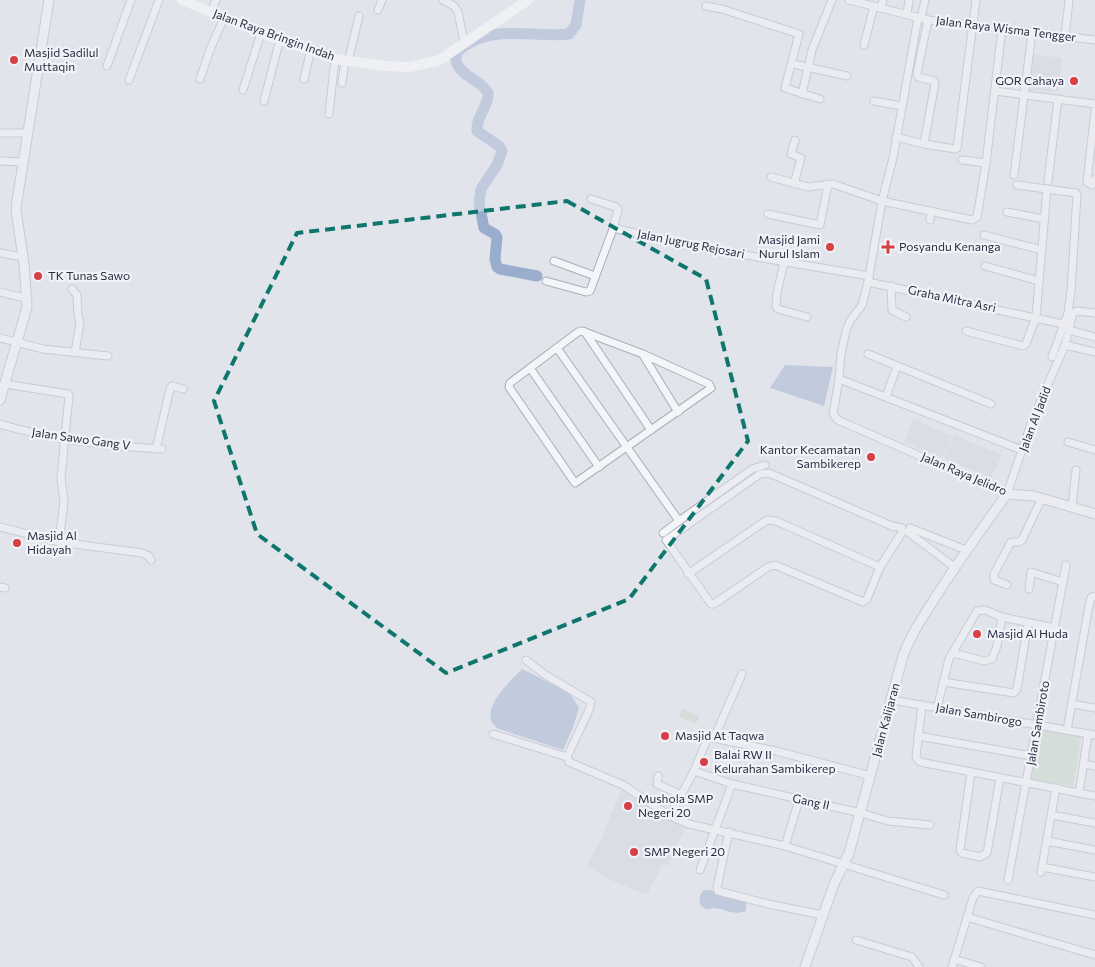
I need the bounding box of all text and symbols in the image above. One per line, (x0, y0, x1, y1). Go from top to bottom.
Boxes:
street label: Jalan Raya Bringin Indah (211, 5, 337, 64)
street label: Jalan Raya Wisma Tengger (935, 12, 1077, 45)
place label: Masjid Sadilul Muttaqin (24, 45, 99, 73)
marker: Masjid Sadilul Muttaqin (8, 54, 20, 66)
place label: GOR Cahaya (995, 73, 1064, 87)
marker: GOR Cahaya (1068, 75, 1080, 87)
street label: Jalan Jugrug Rejosari (636, 226, 746, 261)
place label: Masjid Jami Nurul Islam (758, 232, 820, 260)
place label: Posyandu Kenanga (899, 239, 1001, 253)
marker: Posyandu Kenanga (881, 240, 895, 254)
marker: Masjid Jami Nurul Islam (824, 241, 836, 253)
place label: TK Tunas Sawo (48, 268, 130, 282)
marker: TK Tunas Sawo (32, 270, 44, 282)
street label: Graha Mitra Asri (907, 282, 997, 314)
street label: Jalan Al Jadid (1015, 384, 1054, 454)
street label: Jalan Sawo Gang V (31, 424, 131, 453)
place label: Kantor Kecamatan Sambikerep (760, 442, 861, 470)
street label: Jalan Raya Jelidro (919, 449, 1009, 498)
marker: Kantor Kecamatan Sambikerep (865, 451, 877, 463)
place label: Masjid Al Hidayah (27, 528, 77, 556)
marker: Masjid Al Hidayah (11, 537, 23, 549)
place label: Masjid Al Huda (987, 626, 1068, 640)
marker: Masjid Al Huda (971, 628, 983, 640)
street label: Jalan Sambiroto (1023, 679, 1052, 767)
street label: Jalan Kalijaran (868, 681, 903, 758)
street label: Jalan Sambirogo (935, 700, 1023, 729)
place label: Masjid At Taqwa (675, 728, 764, 742)
marker: Masjid At Taqwa (659, 730, 671, 742)
place label: Balai RW II Kelurahan Sambikerep (714, 747, 836, 775)
marker: Balai RW II Kelurahan Sambikerep (698, 756, 710, 768)
street label: Gang II (791, 790, 831, 812)
place label: Mushola SMP Negeri 20 (638, 791, 714, 819)
marker: Mushola SMP Negeri 20 (622, 800, 634, 812)
place label: SMP Negeri 20 (644, 844, 725, 858)
marker: SMP Negeri 20 (628, 846, 640, 858)

